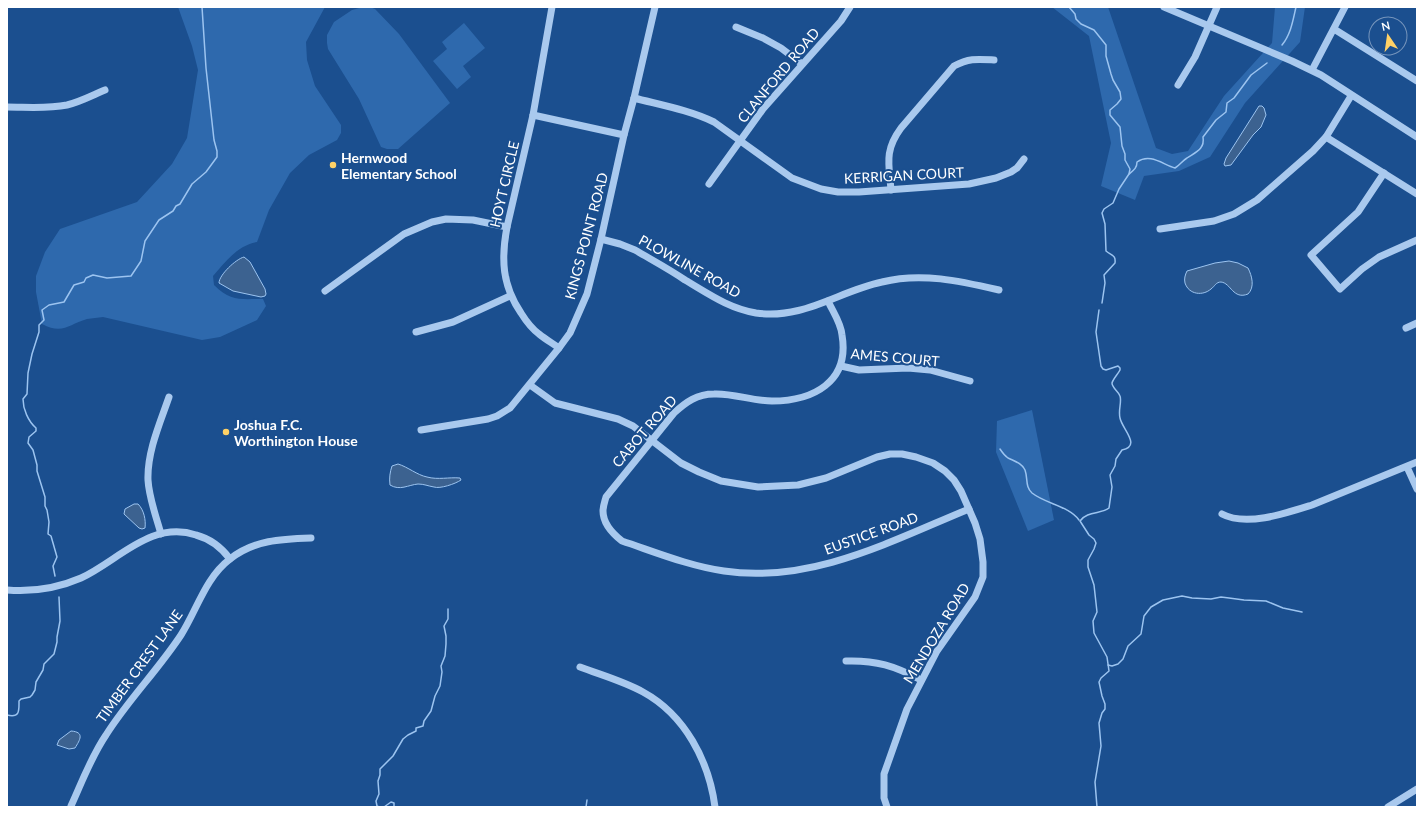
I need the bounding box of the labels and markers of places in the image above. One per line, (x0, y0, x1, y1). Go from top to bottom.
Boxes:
place label: Hernwood Elementary School (341, 149, 457, 182)
marker: Hernwood Elementary School (328, 160, 338, 170)
place label: Joshua F.C. Worthington House (234, 416, 358, 449)
marker: Joshua F.C. Worthington House (221, 427, 231, 437)

